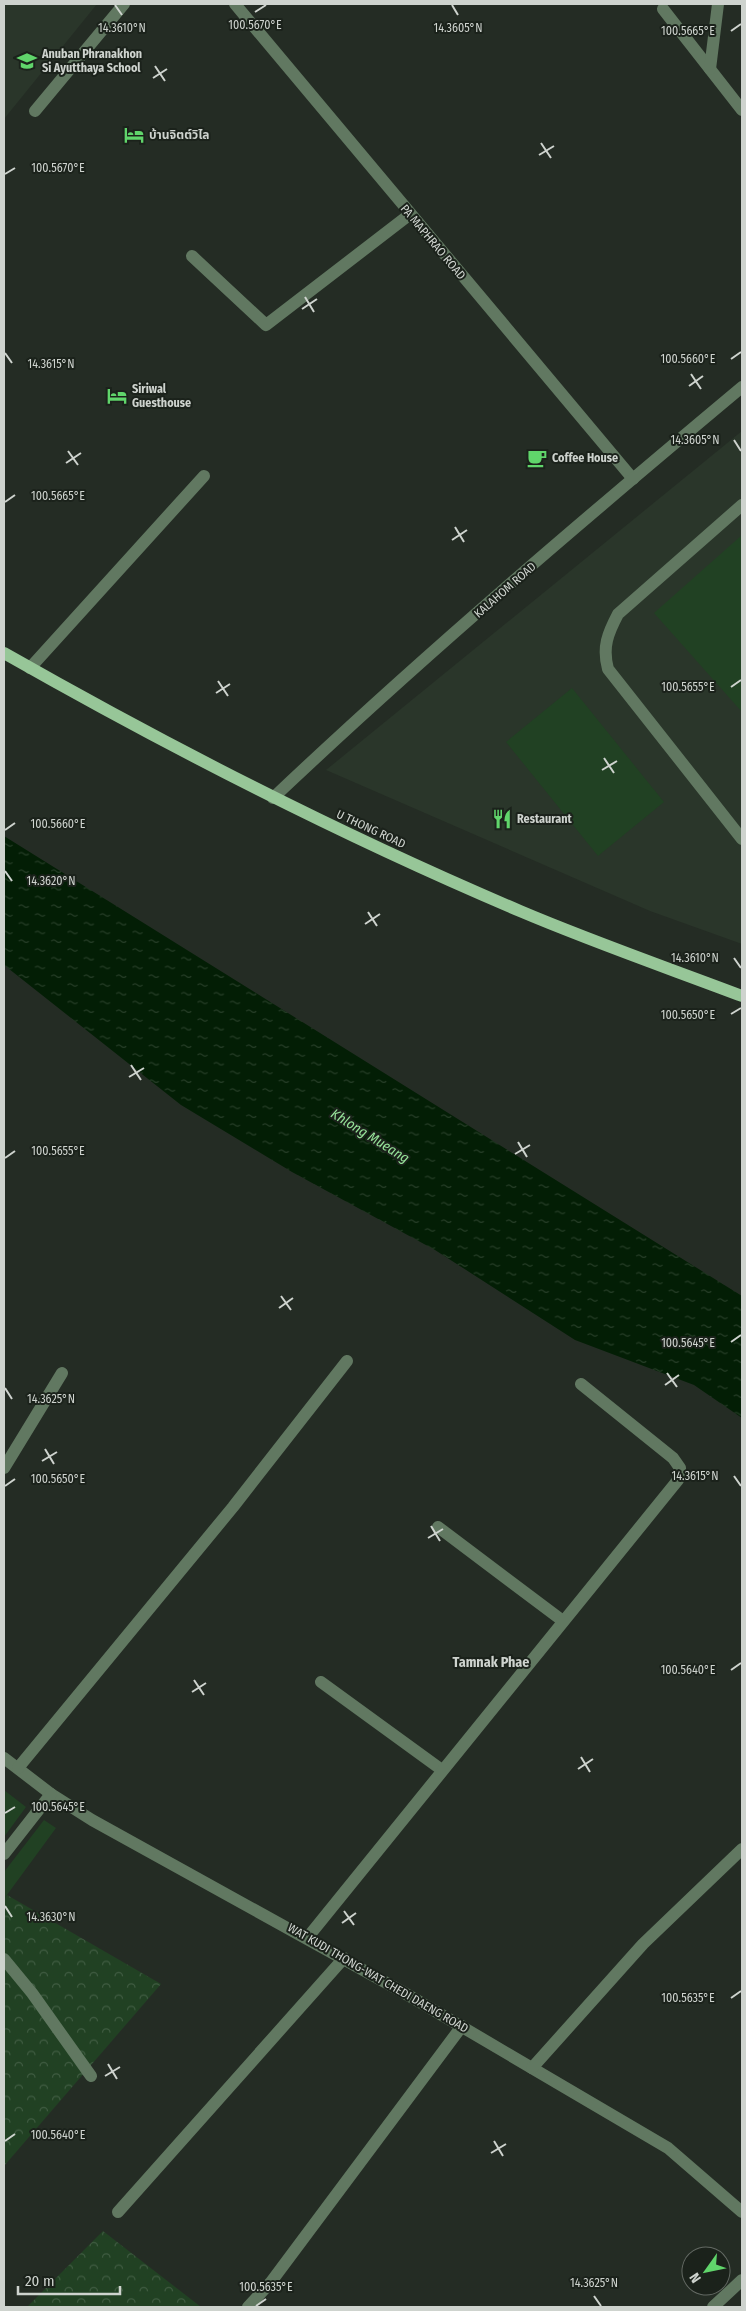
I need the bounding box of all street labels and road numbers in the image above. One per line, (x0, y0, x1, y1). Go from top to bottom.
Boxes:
street label: PA MAPHRAO ROAD (398, 202, 468, 282)
street label: KALAHOM ROAD (471, 559, 539, 621)
street label: U THONG ROAD (334, 807, 408, 851)
street label: WAT KUDI THONG-WAT CHEDI DAENG ROAD (285, 1920, 471, 2036)

